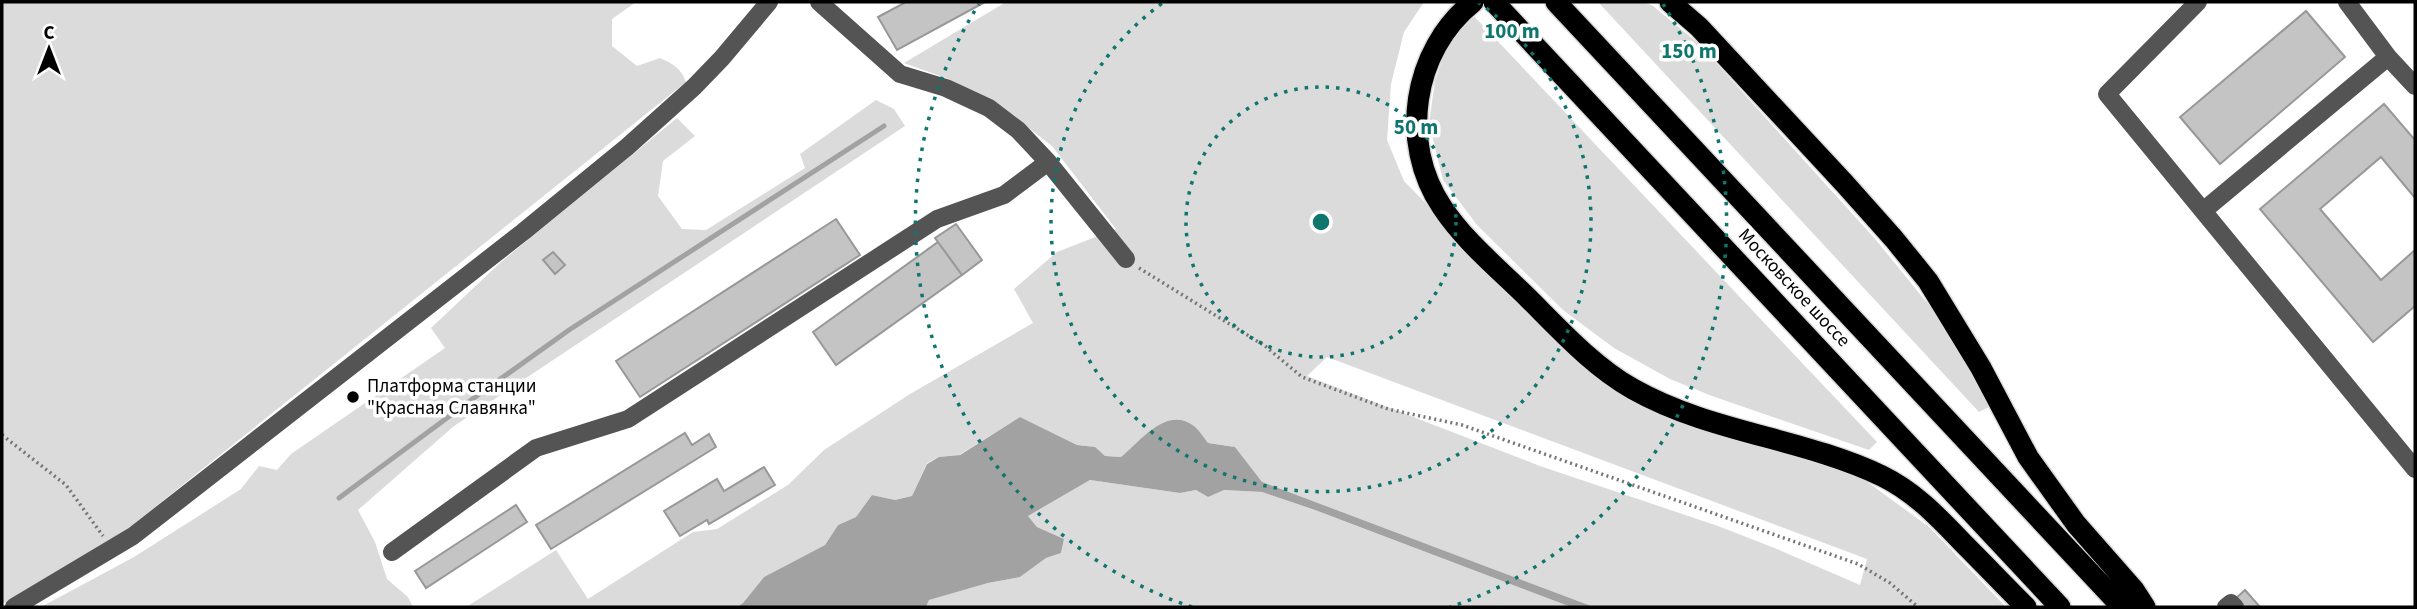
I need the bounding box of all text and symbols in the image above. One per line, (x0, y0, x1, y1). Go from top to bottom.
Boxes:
north arrow (14, 14, 84, 84)
text: 100 m (1484, 16, 1540, 46)
text: С (43, 20, 55, 47)
text: 150 m (1661, 36, 1717, 66)
text: 50 m (1394, 112, 1438, 142)
centre of rings (1309, 210, 1333, 234)
street label: Московское шоссе (1732, 223, 1856, 353)
place label: Платформа станции "Красная Славянка" (367, 373, 536, 422)
marker: Платформа станции "Красная Славянка" (345, 389, 361, 405)

